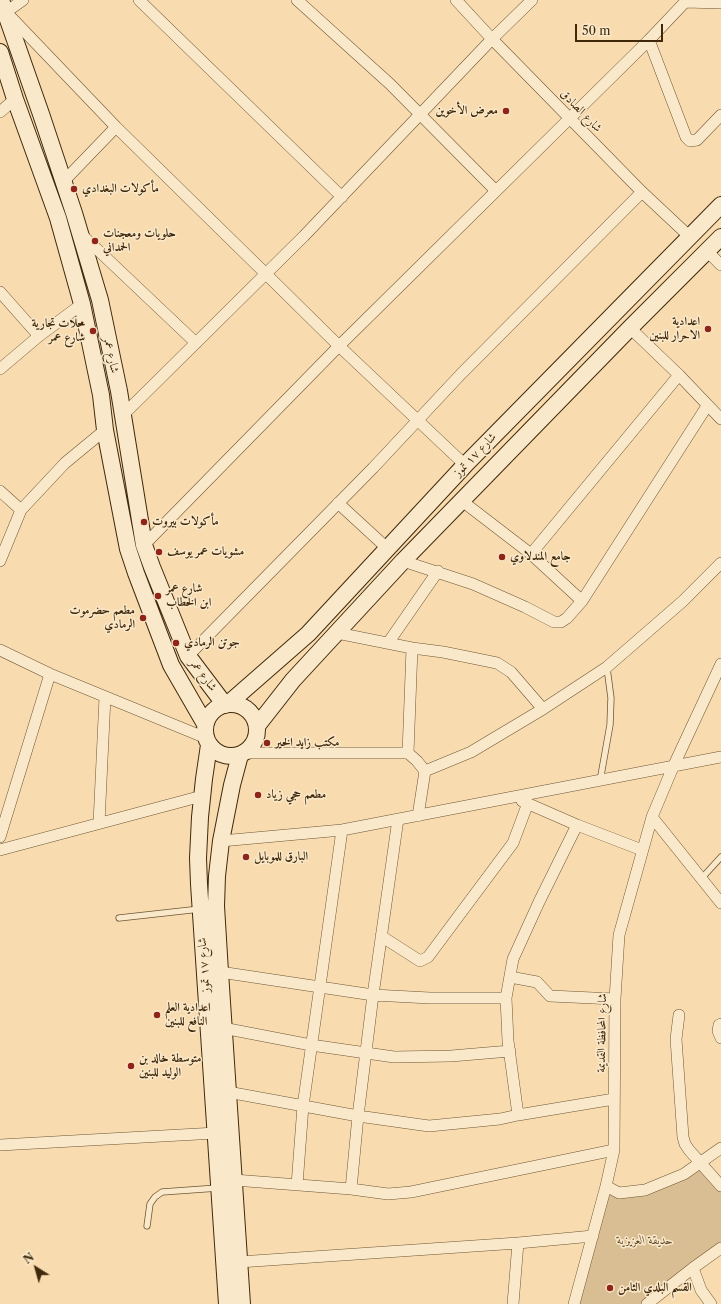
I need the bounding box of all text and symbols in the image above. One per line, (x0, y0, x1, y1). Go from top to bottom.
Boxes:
scale bar (577, 16, 665, 42)
text: 50 m (582, 23, 611, 38)
street label: شارع الصادق (557, 87, 605, 135)
place label: معرض الأخوين (435, 104, 498, 118)
marker: معرض الأخوين (501, 106, 511, 116)
place label: مأكولات البغدادي (82, 182, 159, 196)
marker: مأكولات البغدادي (69, 184, 79, 194)
place label: حلويات ومعجنات الحمداني (103, 227, 176, 255)
marker: حلويات ومعجنات الحمداني (90, 236, 100, 246)
place label: اعدادية الاحرار للبنين (649, 315, 700, 343)
place label: محلات تجارية شارع عمر (32, 317, 85, 345)
marker: اعدادية الاحرار للبنين (703, 324, 713, 334)
marker: محلات تجارية شارع عمر (88, 326, 98, 336)
street label: شارع عمر (100, 336, 122, 374)
street label: شارع ١٧ تموز (451, 430, 499, 480)
place label: مأكولات بيروت (152, 515, 219, 529)
marker: مأكولات بيروت (139, 517, 149, 527)
place label: مشويات عمر يوسف (167, 545, 244, 559)
marker: مشويات عمر يوسف (154, 547, 164, 557)
place label: جامع المندلاوي (510, 550, 571, 564)
marker: جامع المندلاوي (497, 552, 507, 562)
place label: شارع عمر ابن الخطاب (166, 582, 211, 610)
marker: شارع عمر ابن الخطاب (153, 591, 163, 601)
place label: مطعم حضرموت الرمادي (70, 604, 135, 632)
marker: مطعم حضرموت الرمادي (138, 613, 148, 623)
place label: جوتن الرمادي (184, 636, 240, 650)
marker: جوتن الرمادي (171, 638, 181, 648)
street label: شارع عمر (186, 656, 220, 694)
place label: مكتب زايد الخير (275, 736, 339, 750)
marker: مكتب زايد الخير (262, 738, 272, 748)
place label: مطعم حجي زياد (266, 788, 326, 802)
marker: مطعم حجي زياد (253, 790, 263, 800)
place label: البارق للموبايل (254, 850, 308, 864)
marker: البارق للموبايل (241, 852, 251, 862)
street label: شارع ١٧ تموز (195, 937, 213, 993)
street label: شارع المحافظة القديمة (594, 993, 610, 1073)
place label: اعدادية العلم النافع للبنين (165, 1001, 211, 1029)
marker: اعدادية العلم النافع للبنين (152, 1010, 162, 1020)
place label: متوسطة خالد بن الوليد للبنين (139, 1052, 201, 1080)
marker: متوسطة خالد بن الوليد للبنين (126, 1061, 136, 1071)
park label: حديقة العزيزية (617, 1234, 673, 1248)
north arrow (16, 1248, 56, 1288)
text: N (21, 1250, 37, 1267)
place label: القسم البلدي الثامن (618, 1281, 692, 1295)
marker: القسم البلدي الثامن (605, 1283, 615, 1293)

